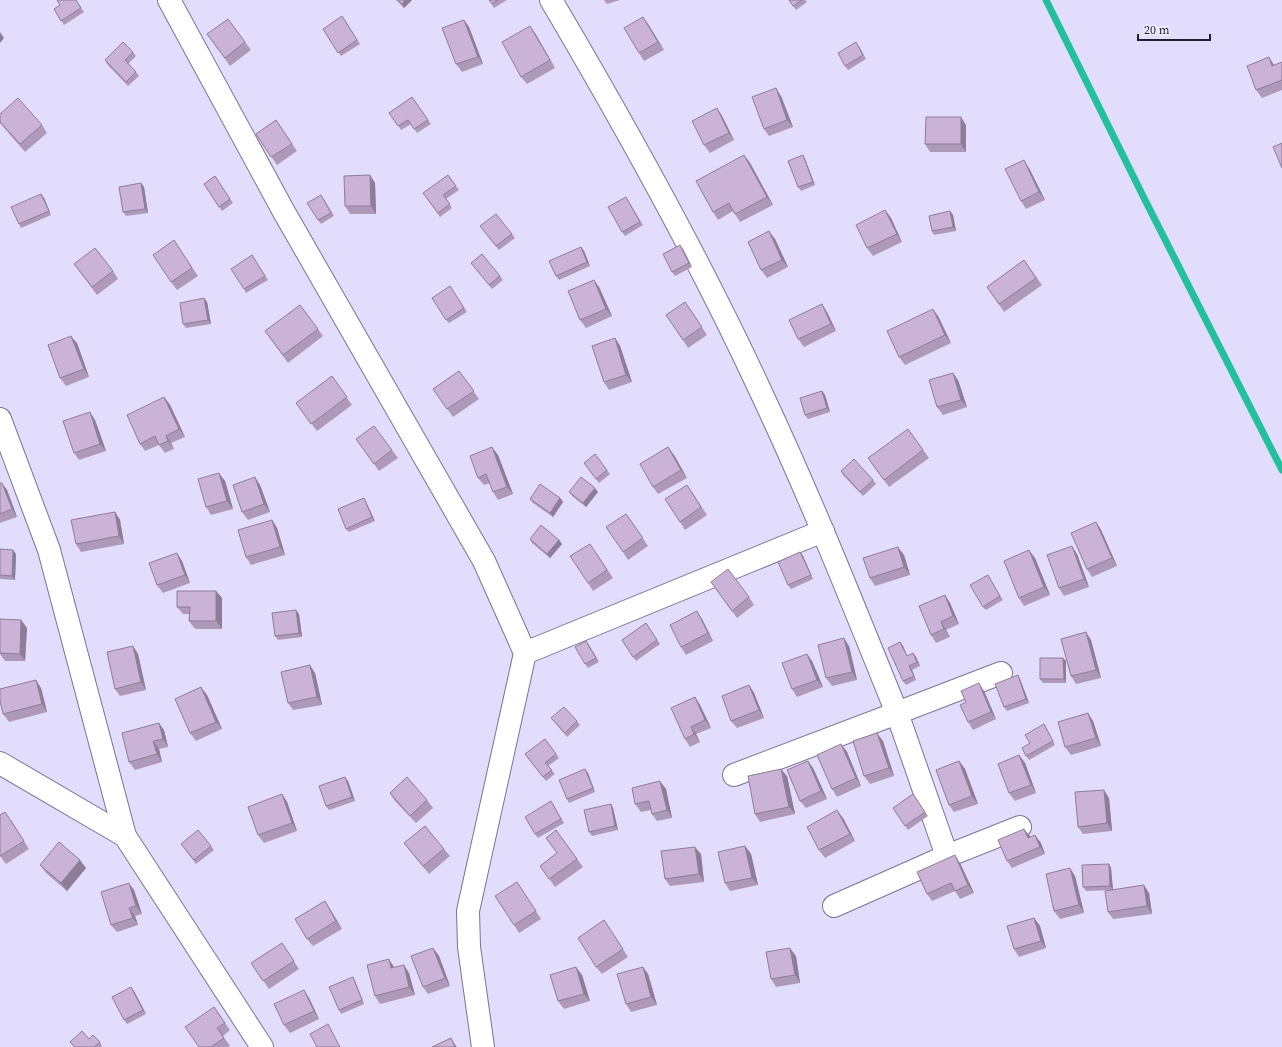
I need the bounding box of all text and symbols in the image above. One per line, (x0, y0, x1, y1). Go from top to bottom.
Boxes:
scale bar (1138, 16, 1210, 42)
text: 20 m (1144, 22, 1170, 38)

